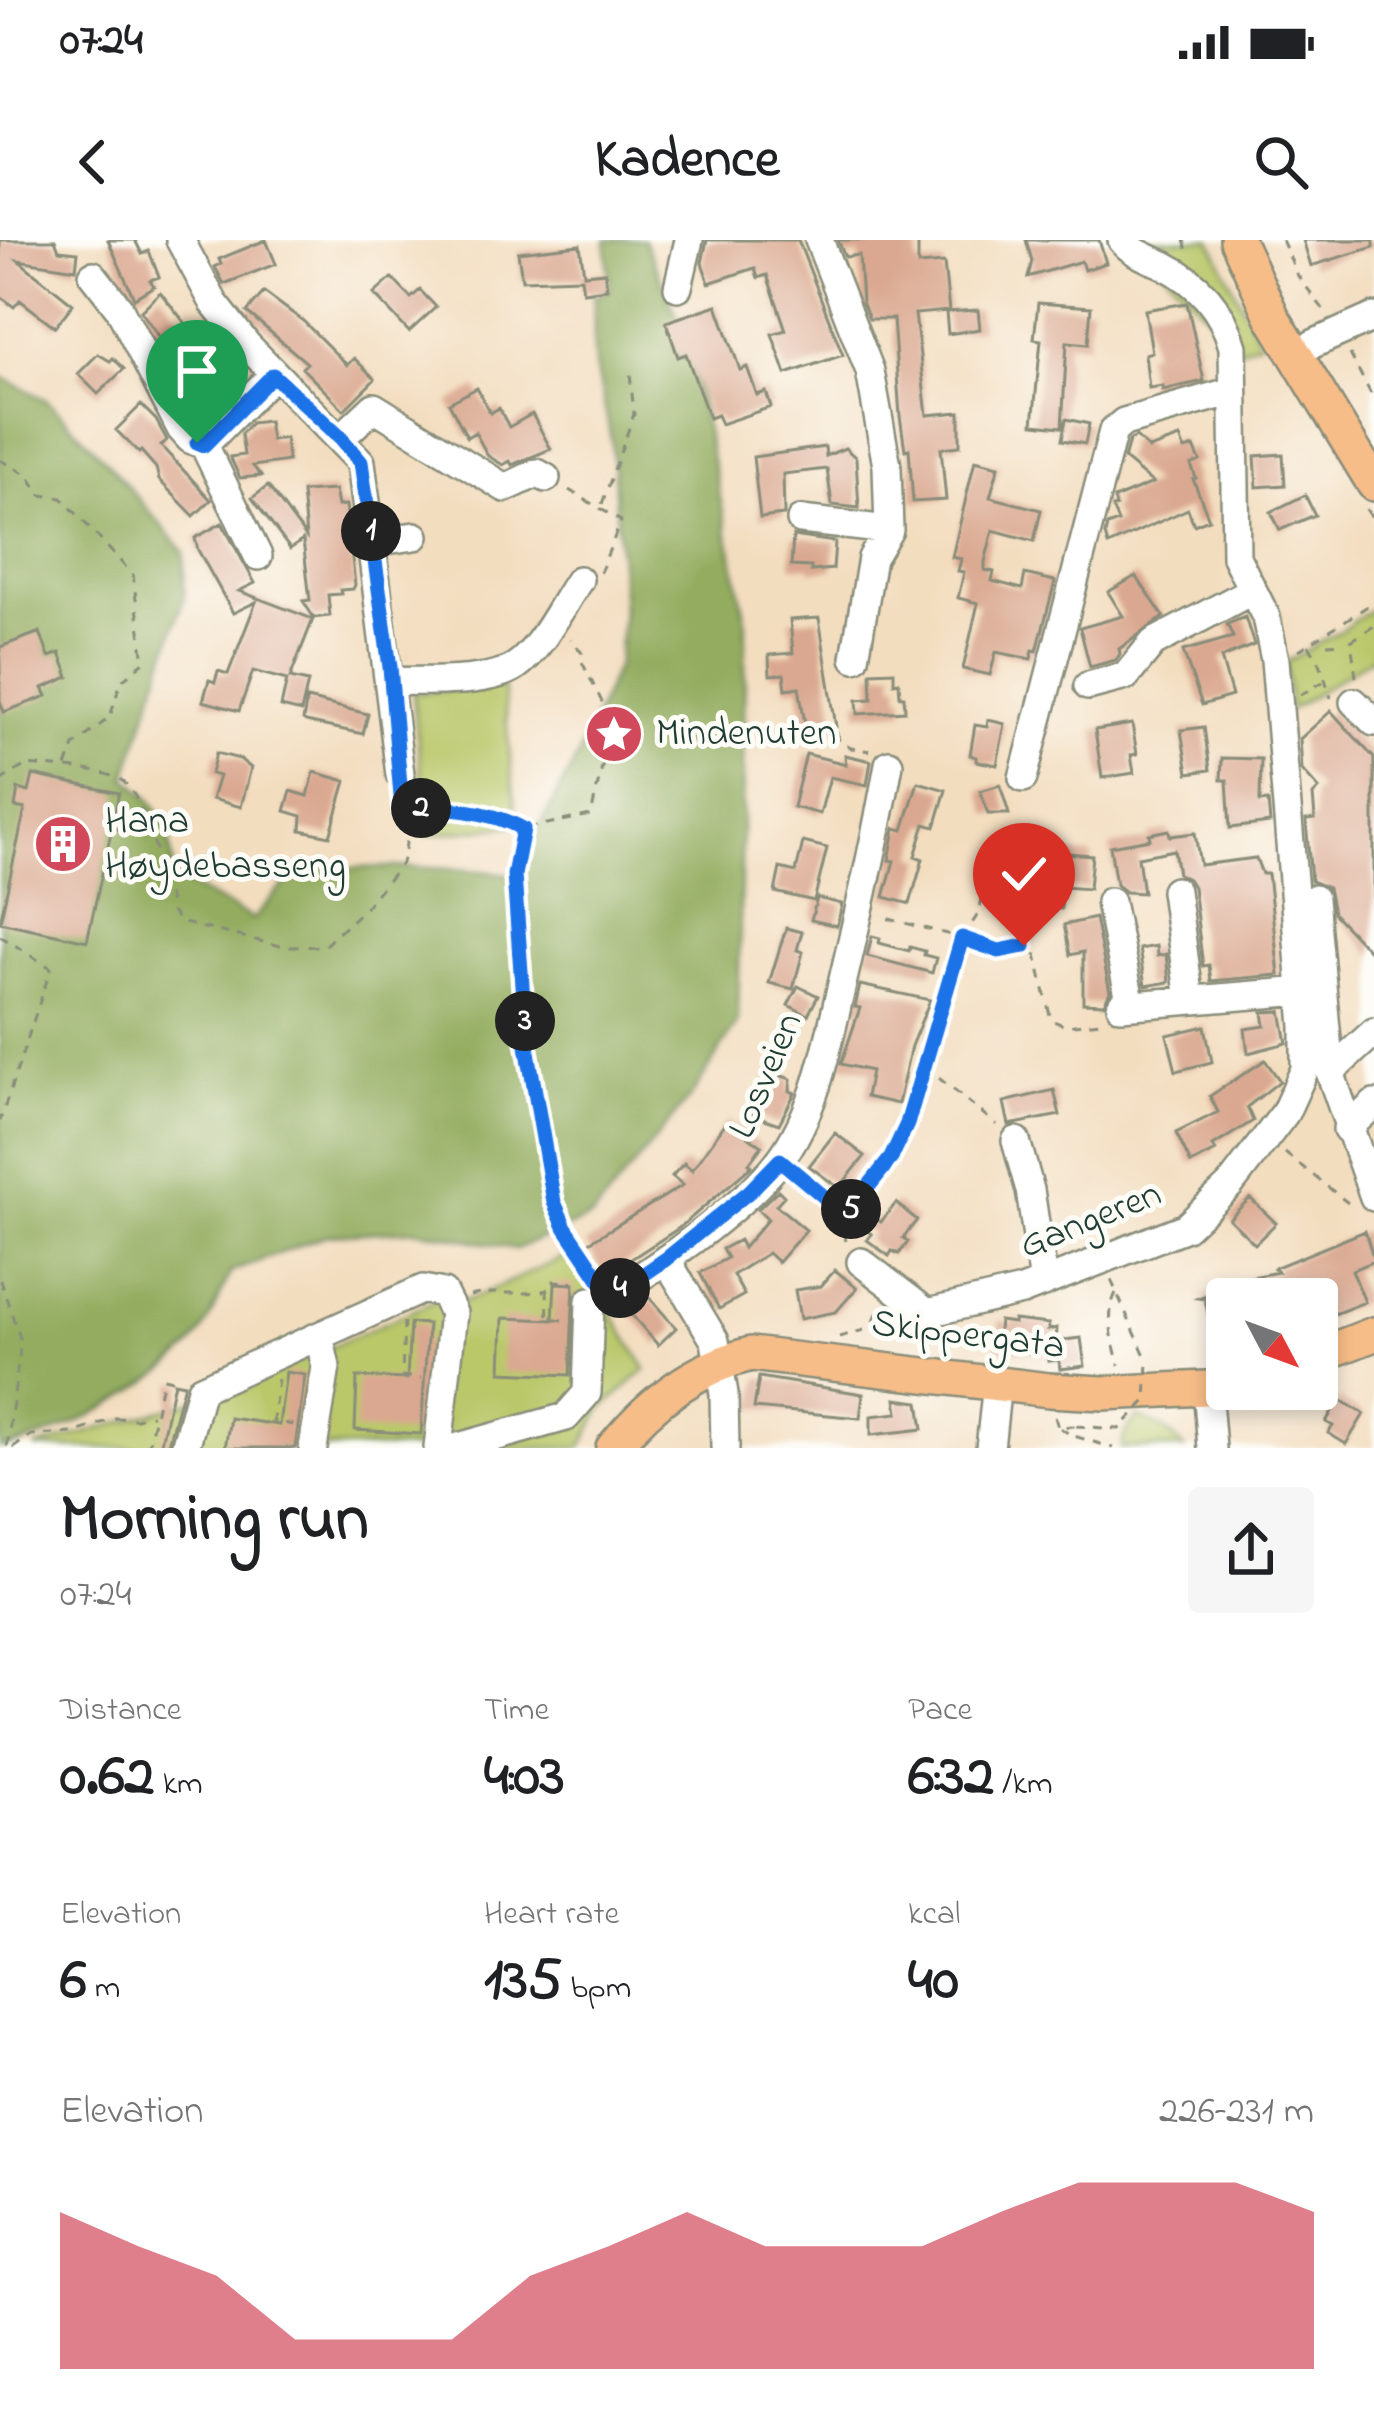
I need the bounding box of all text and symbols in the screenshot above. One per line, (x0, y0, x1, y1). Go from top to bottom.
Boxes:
text: 07:24 (60, 9, 143, 75)
text: Kadence (595, 123, 779, 201)
icon: back (60, 129, 126, 195)
icon: search (1248, 129, 1314, 195)
pin (146, 320, 248, 443)
icon: arrive (164, 338, 230, 404)
pin: 1 (341, 501, 401, 561)
text: 1 (366, 507, 376, 555)
place icon: Mindenuten (583, 703, 645, 765)
place label: Mindenuten (656, 706, 837, 763)
pin: 2 (391, 778, 451, 838)
text: 2 (413, 784, 429, 832)
place label: Hana Høydebasseng (105, 794, 346, 896)
building icon: Hana Høydebasseng (32, 813, 94, 875)
pin (973, 823, 1075, 946)
icon: check (991, 841, 1057, 907)
pin: 3 (495, 991, 555, 1051)
text: 3 (518, 997, 532, 1045)
street label: Losveien (715, 1004, 819, 1148)
street label: Gangeren (1011, 1167, 1171, 1275)
pin: 5 (821, 1179, 881, 1239)
text: 5 (842, 1185, 860, 1233)
pin: 4 (590, 1258, 650, 1318)
text: 4 (613, 1264, 627, 1312)
north arrow (1206, 1278, 1338, 1410)
map controls (1206, 1278, 1338, 1410)
street label: Skippergata (868, 1296, 1068, 1376)
text: Morning run (60, 1474, 369, 1570)
button: share (1188, 1487, 1314, 1613)
text: 07:24 (60, 1567, 132, 1624)
text: Distance (60, 1687, 182, 1735)
text: Time (484, 1687, 549, 1735)
text: Pace (908, 1687, 972, 1735)
text: 0.62 (60, 1735, 154, 1822)
text: 4:03 (484, 1735, 565, 1822)
text: 6:32 (908, 1735, 994, 1822)
text: km (154, 1761, 203, 1809)
text: /km (994, 1761, 1053, 1809)
text: Elevation (60, 1891, 181, 1939)
text: Heart rate (484, 1891, 619, 1939)
text: kcal (908, 1891, 960, 1939)
text: 6 (60, 1939, 86, 2026)
text: 135 (484, 1939, 562, 2026)
text: 40 (908, 1939, 959, 2026)
text: m (86, 1965, 120, 2013)
text: bpm (562, 1965, 631, 2013)
text: Elevation (60, 2084, 203, 2141)
text: 226–231 m (1159, 2084, 1314, 2141)

